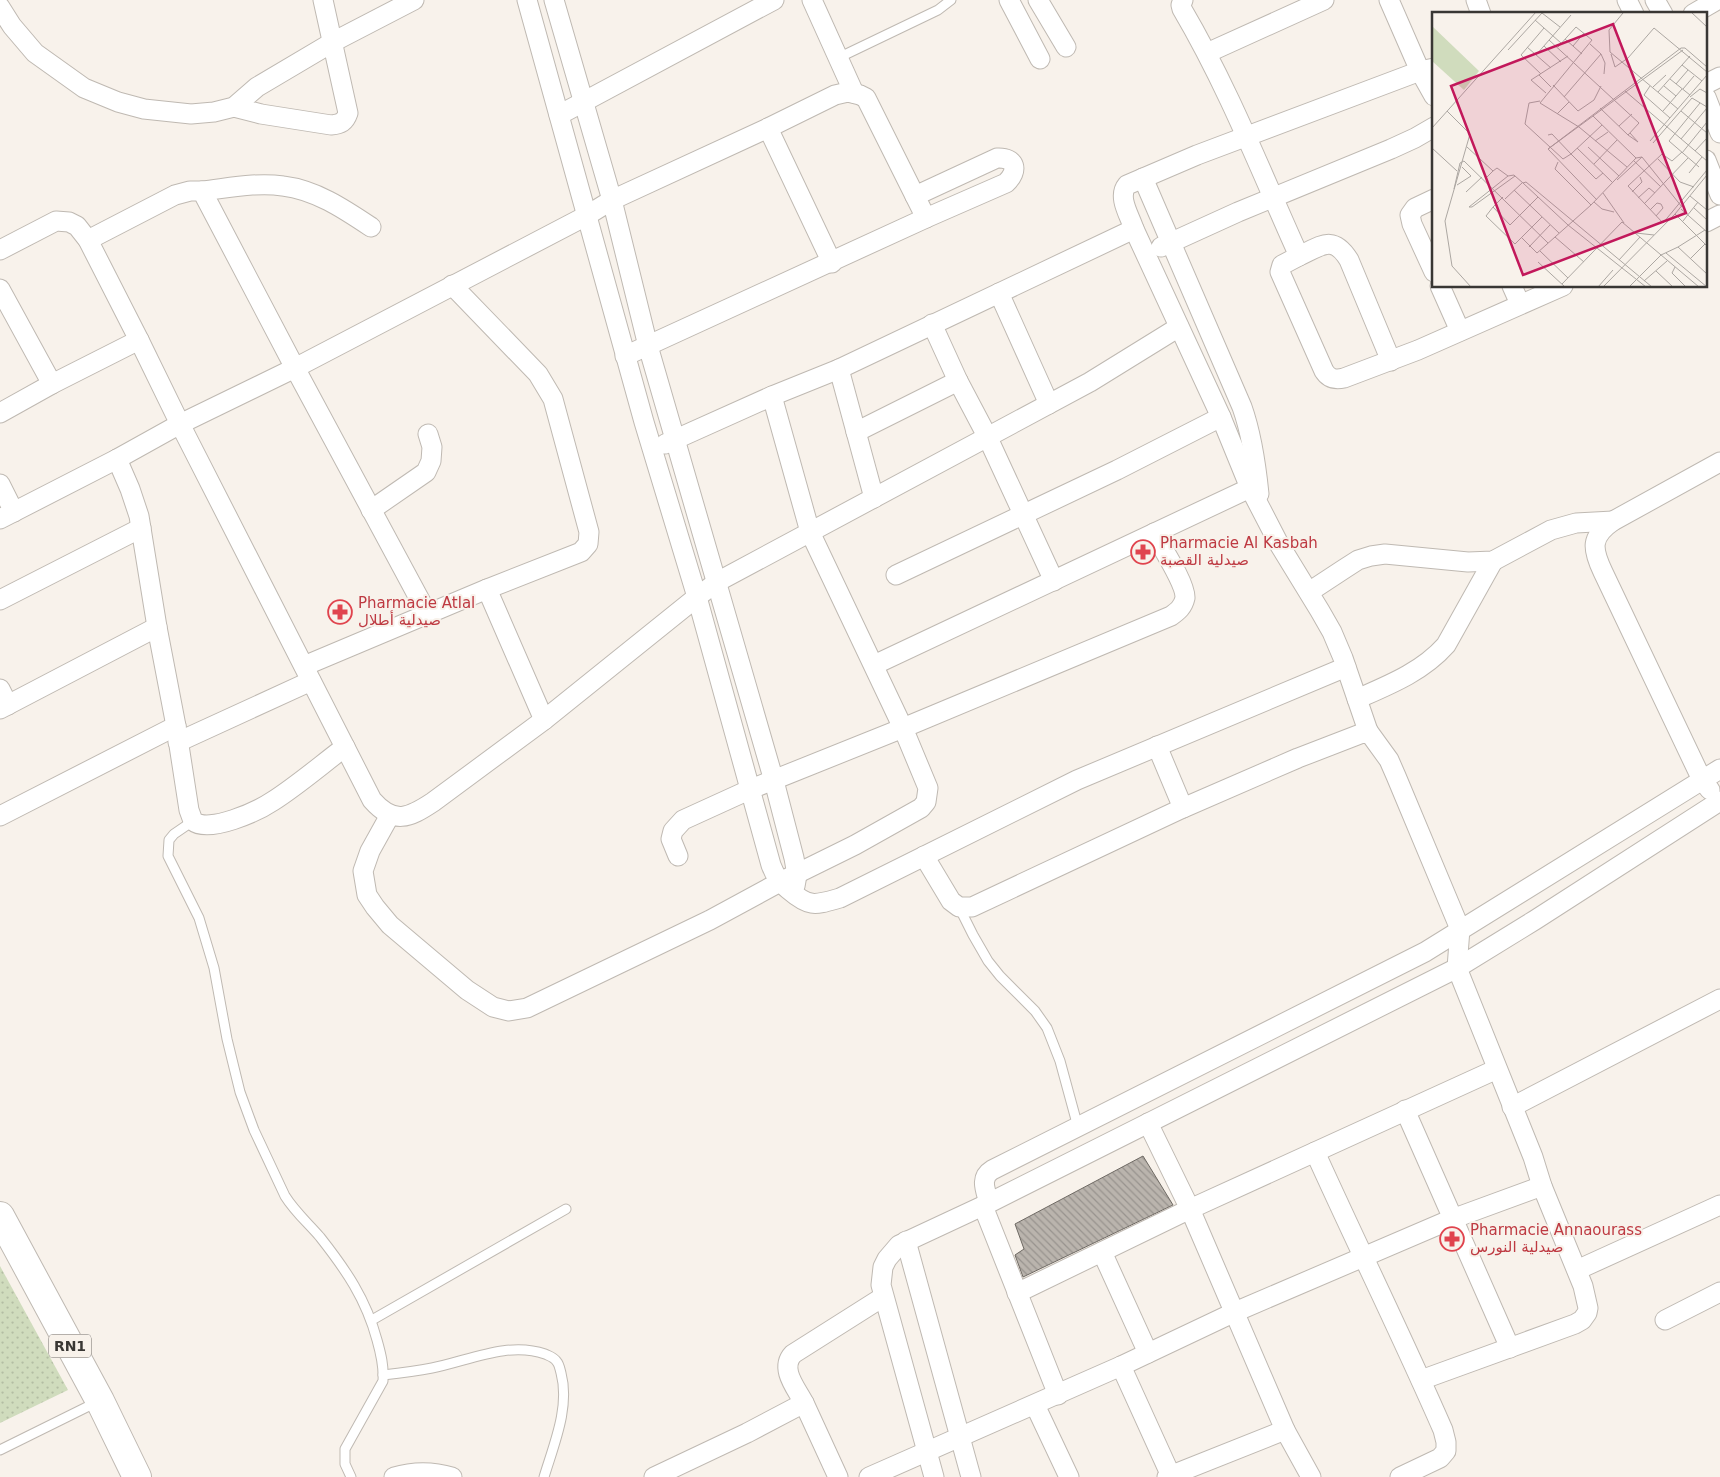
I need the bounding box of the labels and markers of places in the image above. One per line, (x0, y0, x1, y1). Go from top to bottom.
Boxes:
place label: Pharmacie Al Kasbah صيدلية القصبة (1160, 534, 1318, 569)
pharmacy icon: Pharmacie Al Kasbah صيدلية القصبة (1130, 539, 1156, 565)
place label: Pharmacie Atlal صيدلية أطلال (358, 594, 475, 629)
pharmacy icon: Pharmacie Atlal صيدلية أطلال (327, 599, 353, 625)
place label: Pharmacie Annaourass صيدلية النورس (1470, 1221, 1642, 1256)
pharmacy icon: Pharmacie Annaourass صيدلية النورس (1439, 1226, 1465, 1252)

